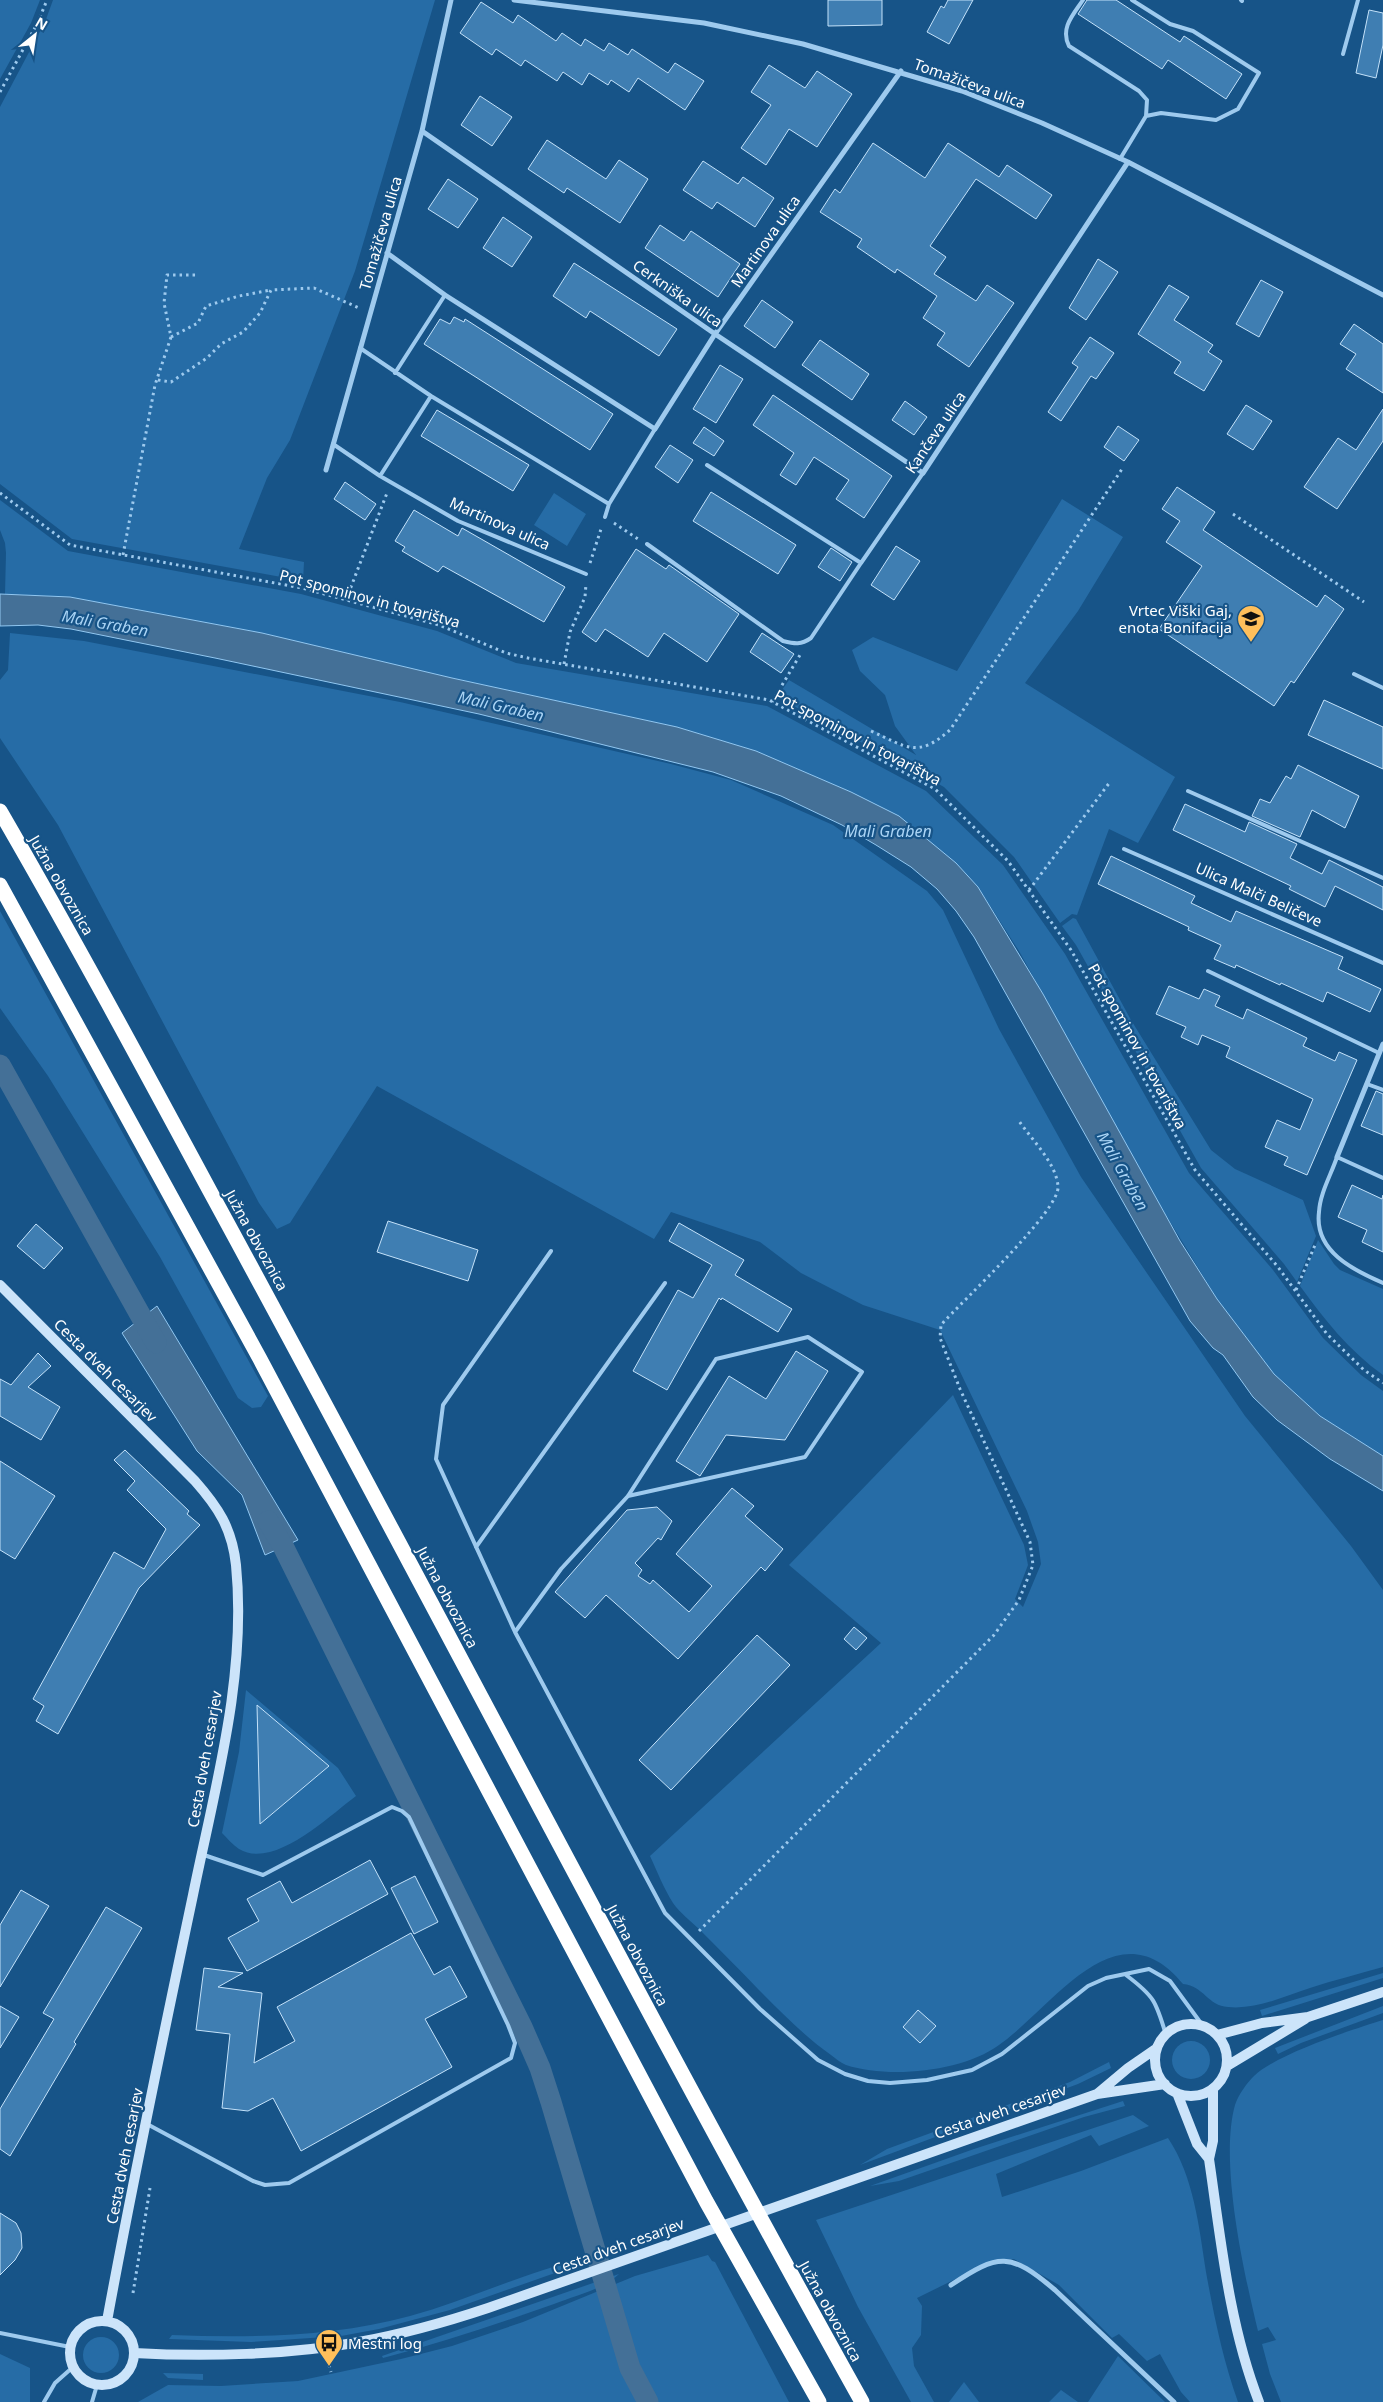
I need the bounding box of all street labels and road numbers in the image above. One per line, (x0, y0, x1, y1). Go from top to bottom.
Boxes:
street label: Tomažičeva ulica (911, 53, 1029, 113)
street label: Tomažičeva ulica (354, 174, 406, 292)
street label: Martinova ulica (726, 191, 804, 291)
street label: Cerkniška ulica (629, 255, 727, 331)
street label: Kančeva ulica (900, 387, 970, 477)
street label: Martinova ulica (447, 492, 553, 554)
street label: Pot spominov in tovarištva (277, 564, 463, 632)
street label: Pot spominov in tovarištva (771, 684, 945, 790)
street label: Južna obvoznica (24, 830, 99, 939)
street label: Ulica Malči Beličeve (1193, 857, 1325, 931)
street label: Pot spominov in tovarištva (1084, 960, 1192, 1132)
street label: Južna obvoznica (220, 1184, 293, 1294)
street label: Cesta dveh cesarjev (50, 1314, 162, 1426)
street label: Južna obvoznica (412, 1541, 483, 1651)
street label: Cesta dveh cesarjev (182, 1689, 226, 1829)
street label: Južna obvoznica (602, 1899, 673, 2009)
street label: Cesta dveh cesarjev (931, 2079, 1069, 2143)
street label: Cesta dveh cesarjev (101, 2086, 147, 2226)
street label: Cesta dveh cesarjev (550, 2213, 687, 2279)
street label: Južna obvoznica (794, 2255, 867, 2365)

